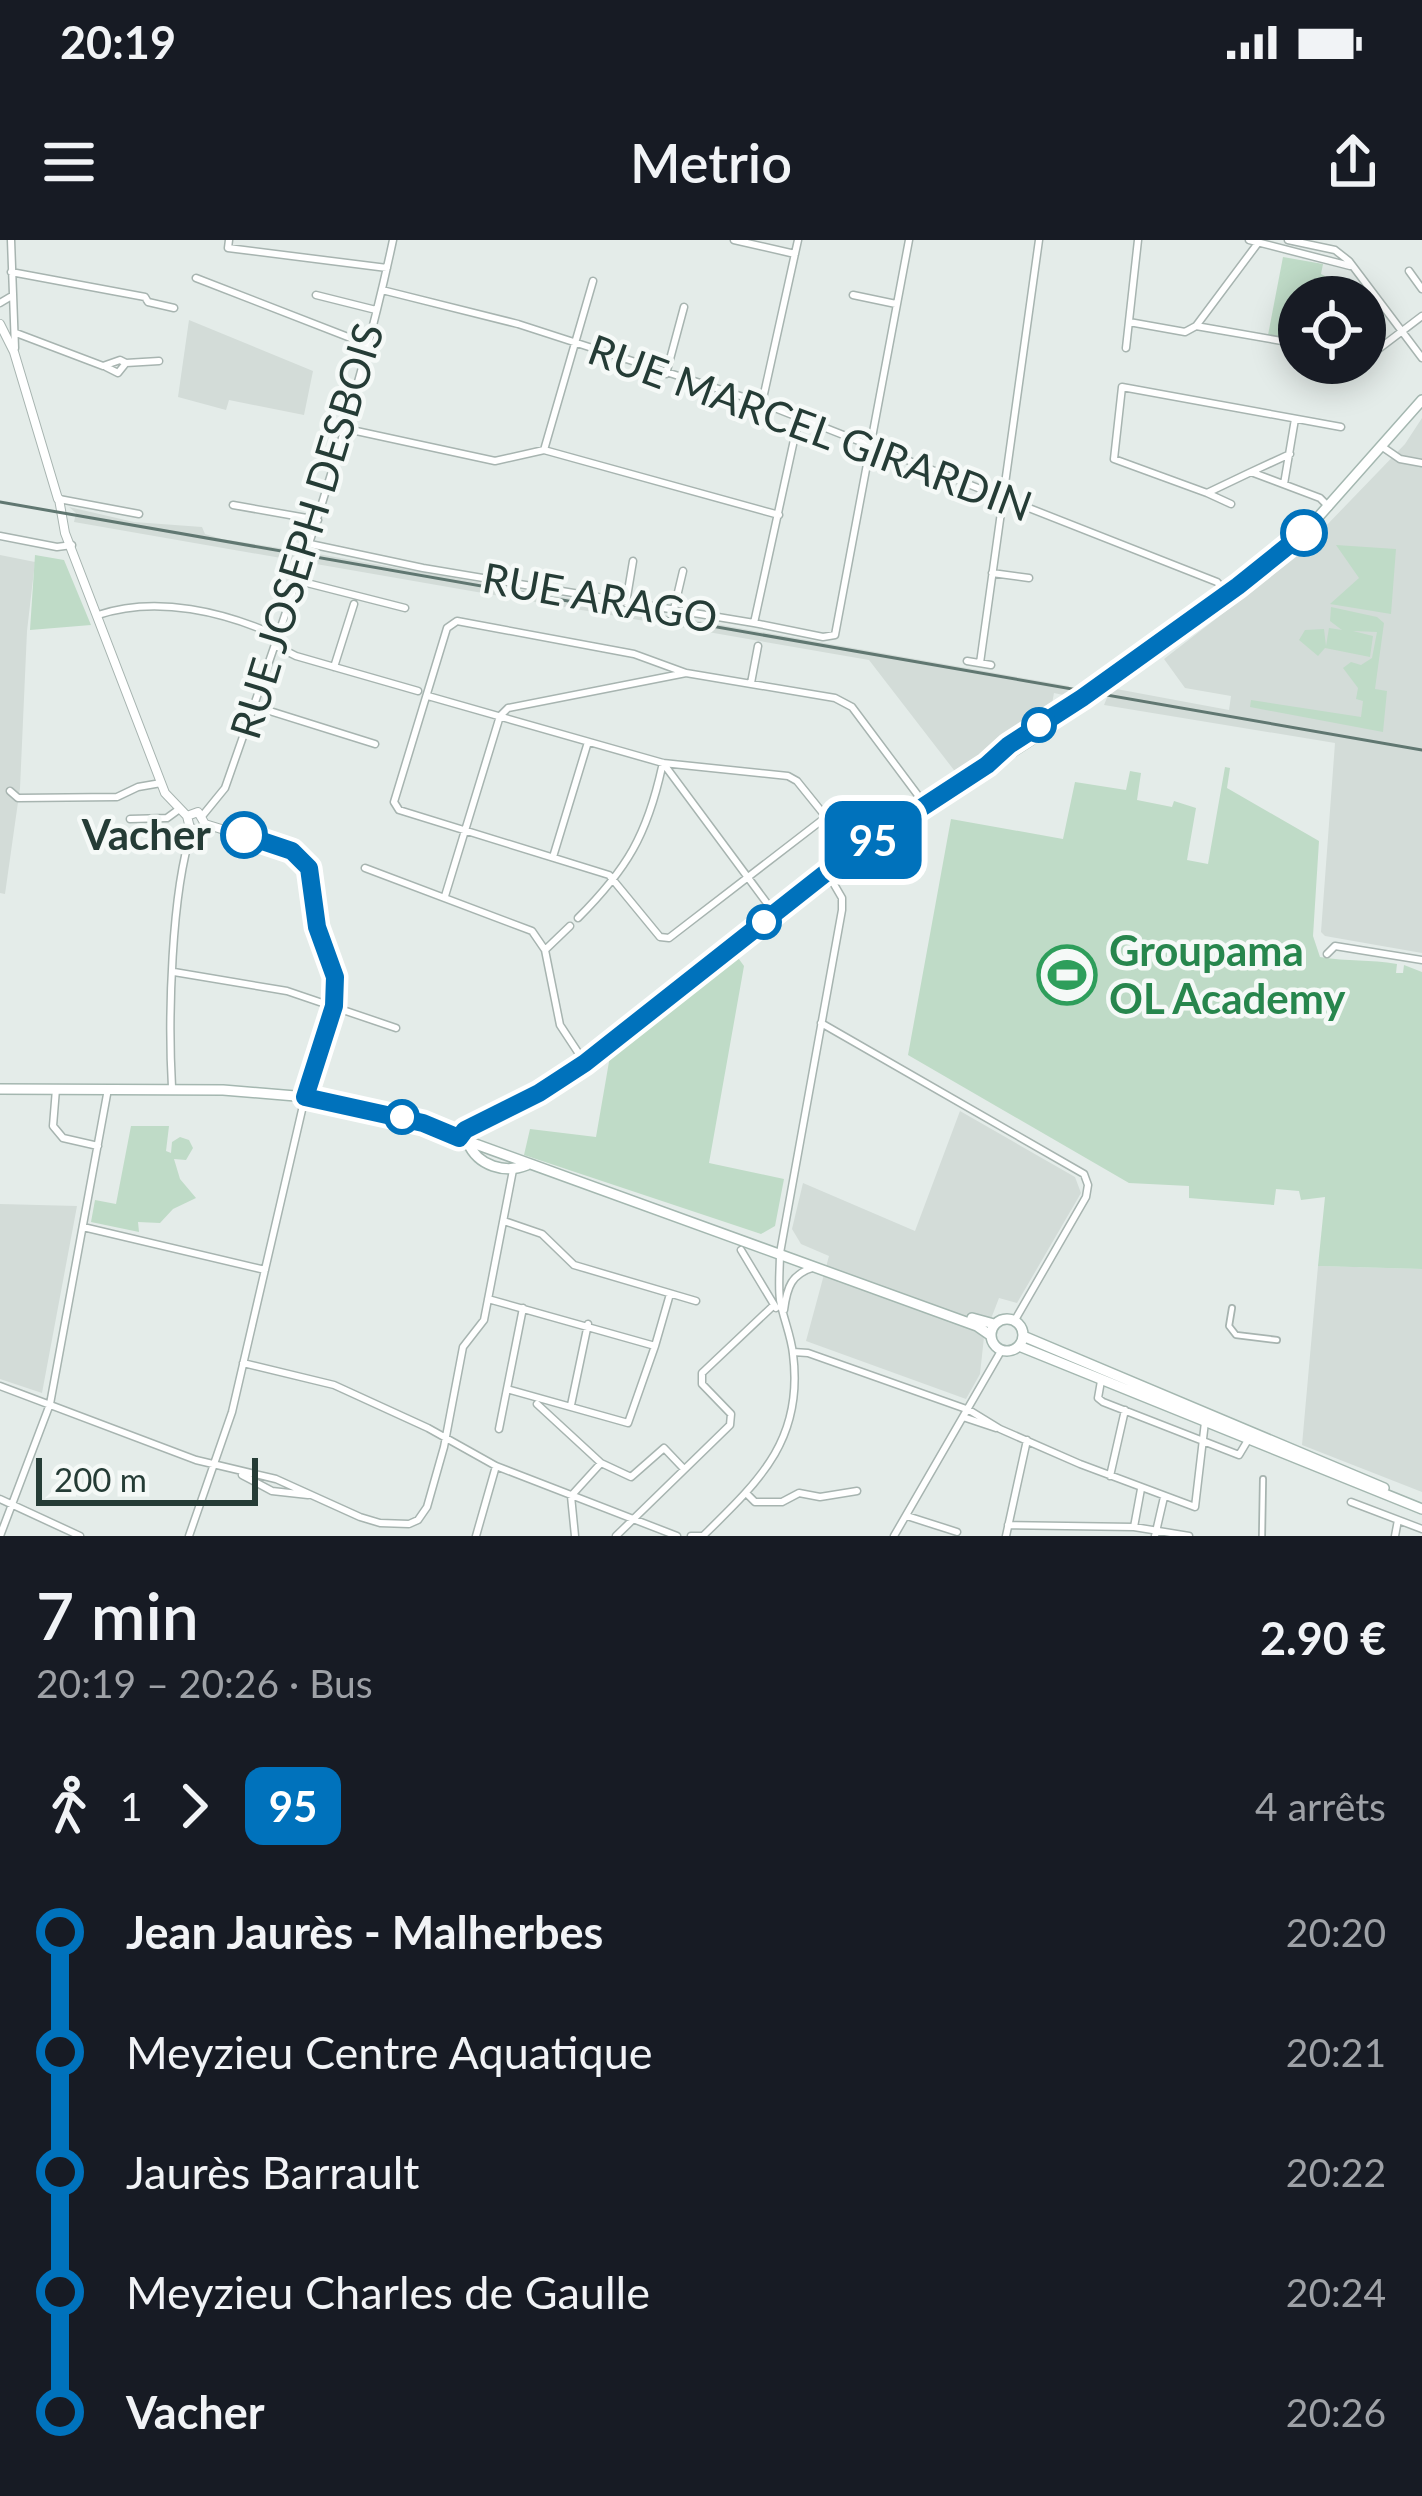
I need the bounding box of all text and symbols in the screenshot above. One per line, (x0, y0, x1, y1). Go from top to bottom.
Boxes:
text: 20:19 (60, 15, 176, 69)
icon: menu (36, 129, 102, 195)
icon: share (1320, 129, 1386, 195)
text: Metrio (630, 130, 792, 195)
map controls (1278, 276, 1386, 384)
button: locate (1278, 276, 1386, 384)
street label: RUE JOSEPH DESBOIS (219, 317, 393, 744)
street label: RUE MARCEL GIRARDIN (582, 324, 1039, 531)
unlabelled marker (1282, 511, 1326, 555)
street label: RUE ARAGO (479, 552, 721, 642)
unlabelled marker (1023, 709, 1055, 741)
line badge: 95 (819, 801, 927, 879)
place label: Vacher (81, 809, 211, 859)
marker: Vacher (222, 813, 266, 857)
text: 95 (849, 815, 897, 865)
unlabelled marker (748, 906, 780, 938)
place label: Groupama OL Academy (1109, 925, 1346, 1023)
sports icon: Groupama OL Academy (1036, 944, 1098, 1006)
unlabelled marker (386, 1101, 418, 1133)
scale bar (36, 1452, 258, 1505)
text: 200 m (54, 1459, 147, 1499)
text: 7 min (36, 1575, 199, 1654)
text: 2.90 € (1260, 1611, 1386, 1665)
text: 20:19 – 20:26 · Bus (36, 1660, 373, 1706)
icon: walk (36, 1773, 102, 1839)
icon: forward (161, 1773, 227, 1839)
text: 95 (269, 1781, 317, 1831)
text: 1 (120, 1783, 143, 1829)
text: 4 arrêts (1255, 1783, 1386, 1829)
text: Jean Jaurès - Malherbes (126, 1905, 603, 1959)
text: 20:20 (1286, 1909, 1386, 1955)
text: Meyzieu Centre Aquatique (126, 2025, 653, 2079)
text: 20:21 (1286, 2029, 1386, 2075)
text: Jaurès Barrault (126, 2145, 420, 2199)
text: 20:22 (1286, 2149, 1386, 2195)
text: Meyzieu Charles de Gaulle (126, 2265, 650, 2319)
text: 20:24 (1286, 2269, 1386, 2315)
text: Vacher (126, 2385, 265, 2439)
text: 20:26 (1286, 2389, 1386, 2435)

